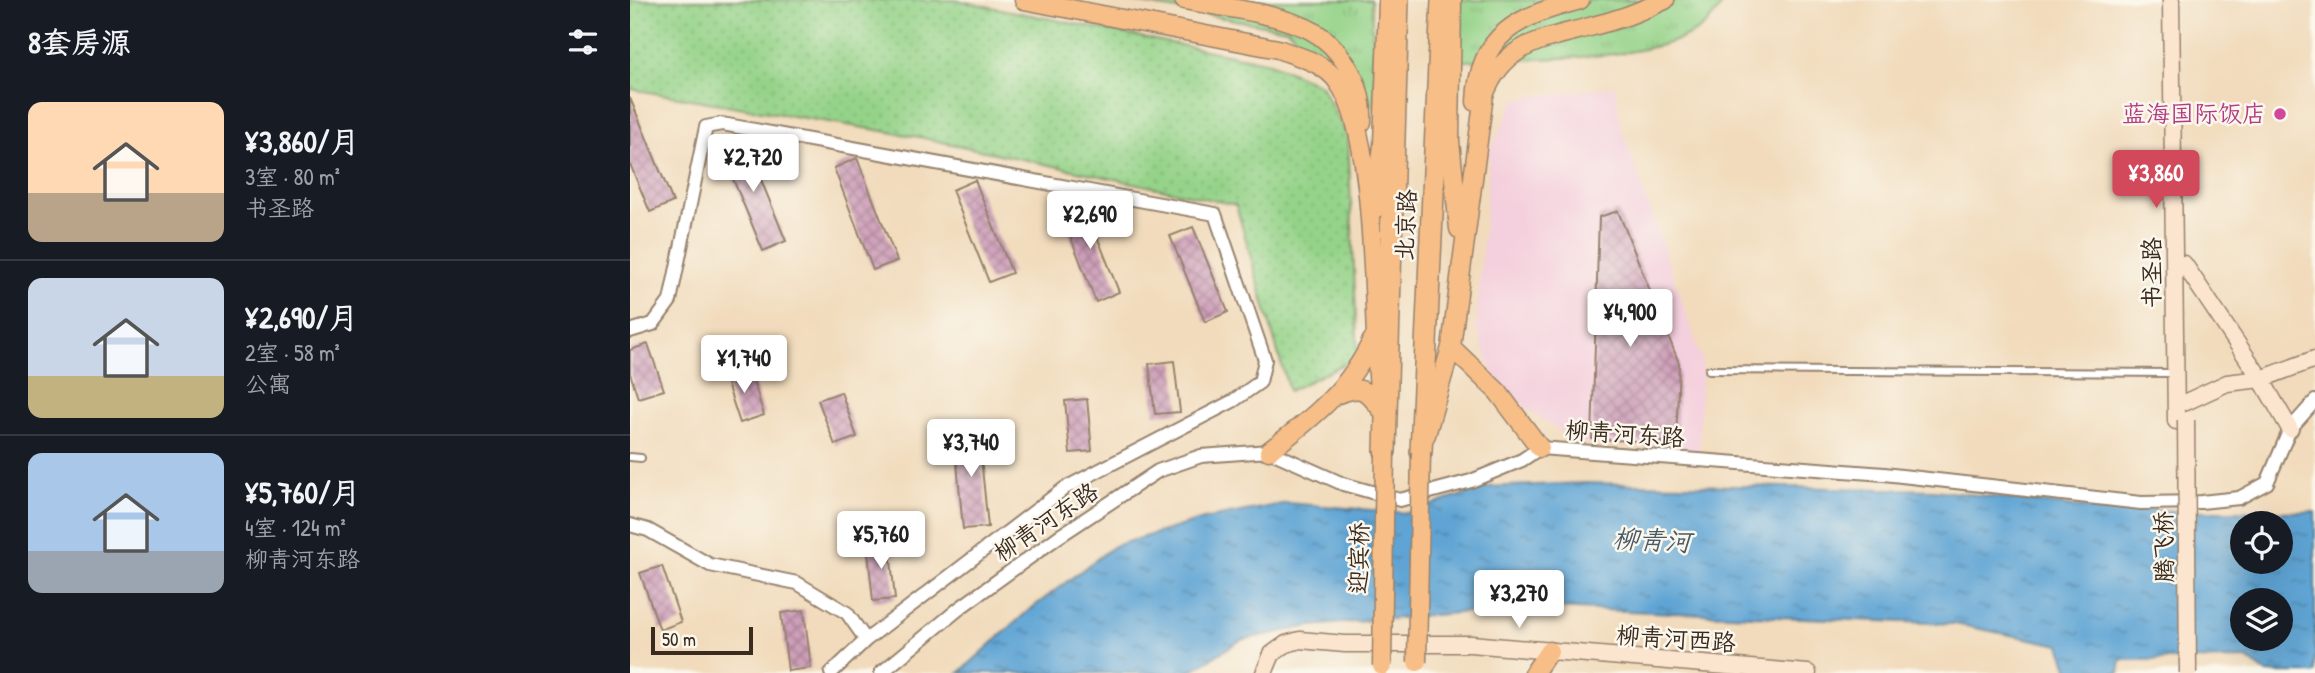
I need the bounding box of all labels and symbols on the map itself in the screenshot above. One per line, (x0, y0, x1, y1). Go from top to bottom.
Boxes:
place label: 蓝海国际饭店 (2122, 97, 2266, 129)
marker: 蓝海国际饭店 (2272, 106, 2288, 122)
pin: ¥2,720 (696, 134, 810, 194)
pin: ¥3,860 (2099, 150, 2213, 210)
street label: 北京路 (1387, 188, 1423, 262)
pin: ¥2,690 (1033, 191, 1147, 251)
street label: 书圣路 (2135, 237, 2167, 309)
pin: ¥4,900 (1573, 290, 1687, 349)
pin: ¥1,740 (687, 336, 801, 395)
street label: 柳青河东路 (1564, 413, 1686, 453)
pin: ¥3,740 (914, 420, 1028, 479)
street label: 柳青河东路 (987, 474, 1104, 568)
street label: 腾飞桥 (2146, 511, 2180, 583)
pin: ¥5,760 (824, 512, 938, 571)
water label: 柳青河 (1612, 520, 1696, 559)
street label: 迎宾桥 (1341, 522, 1375, 594)
pin: ¥3,270 (1462, 570, 1576, 630)
street label: 柳青河西路 (1615, 618, 1737, 658)
scale bar (651, 624, 752, 656)

